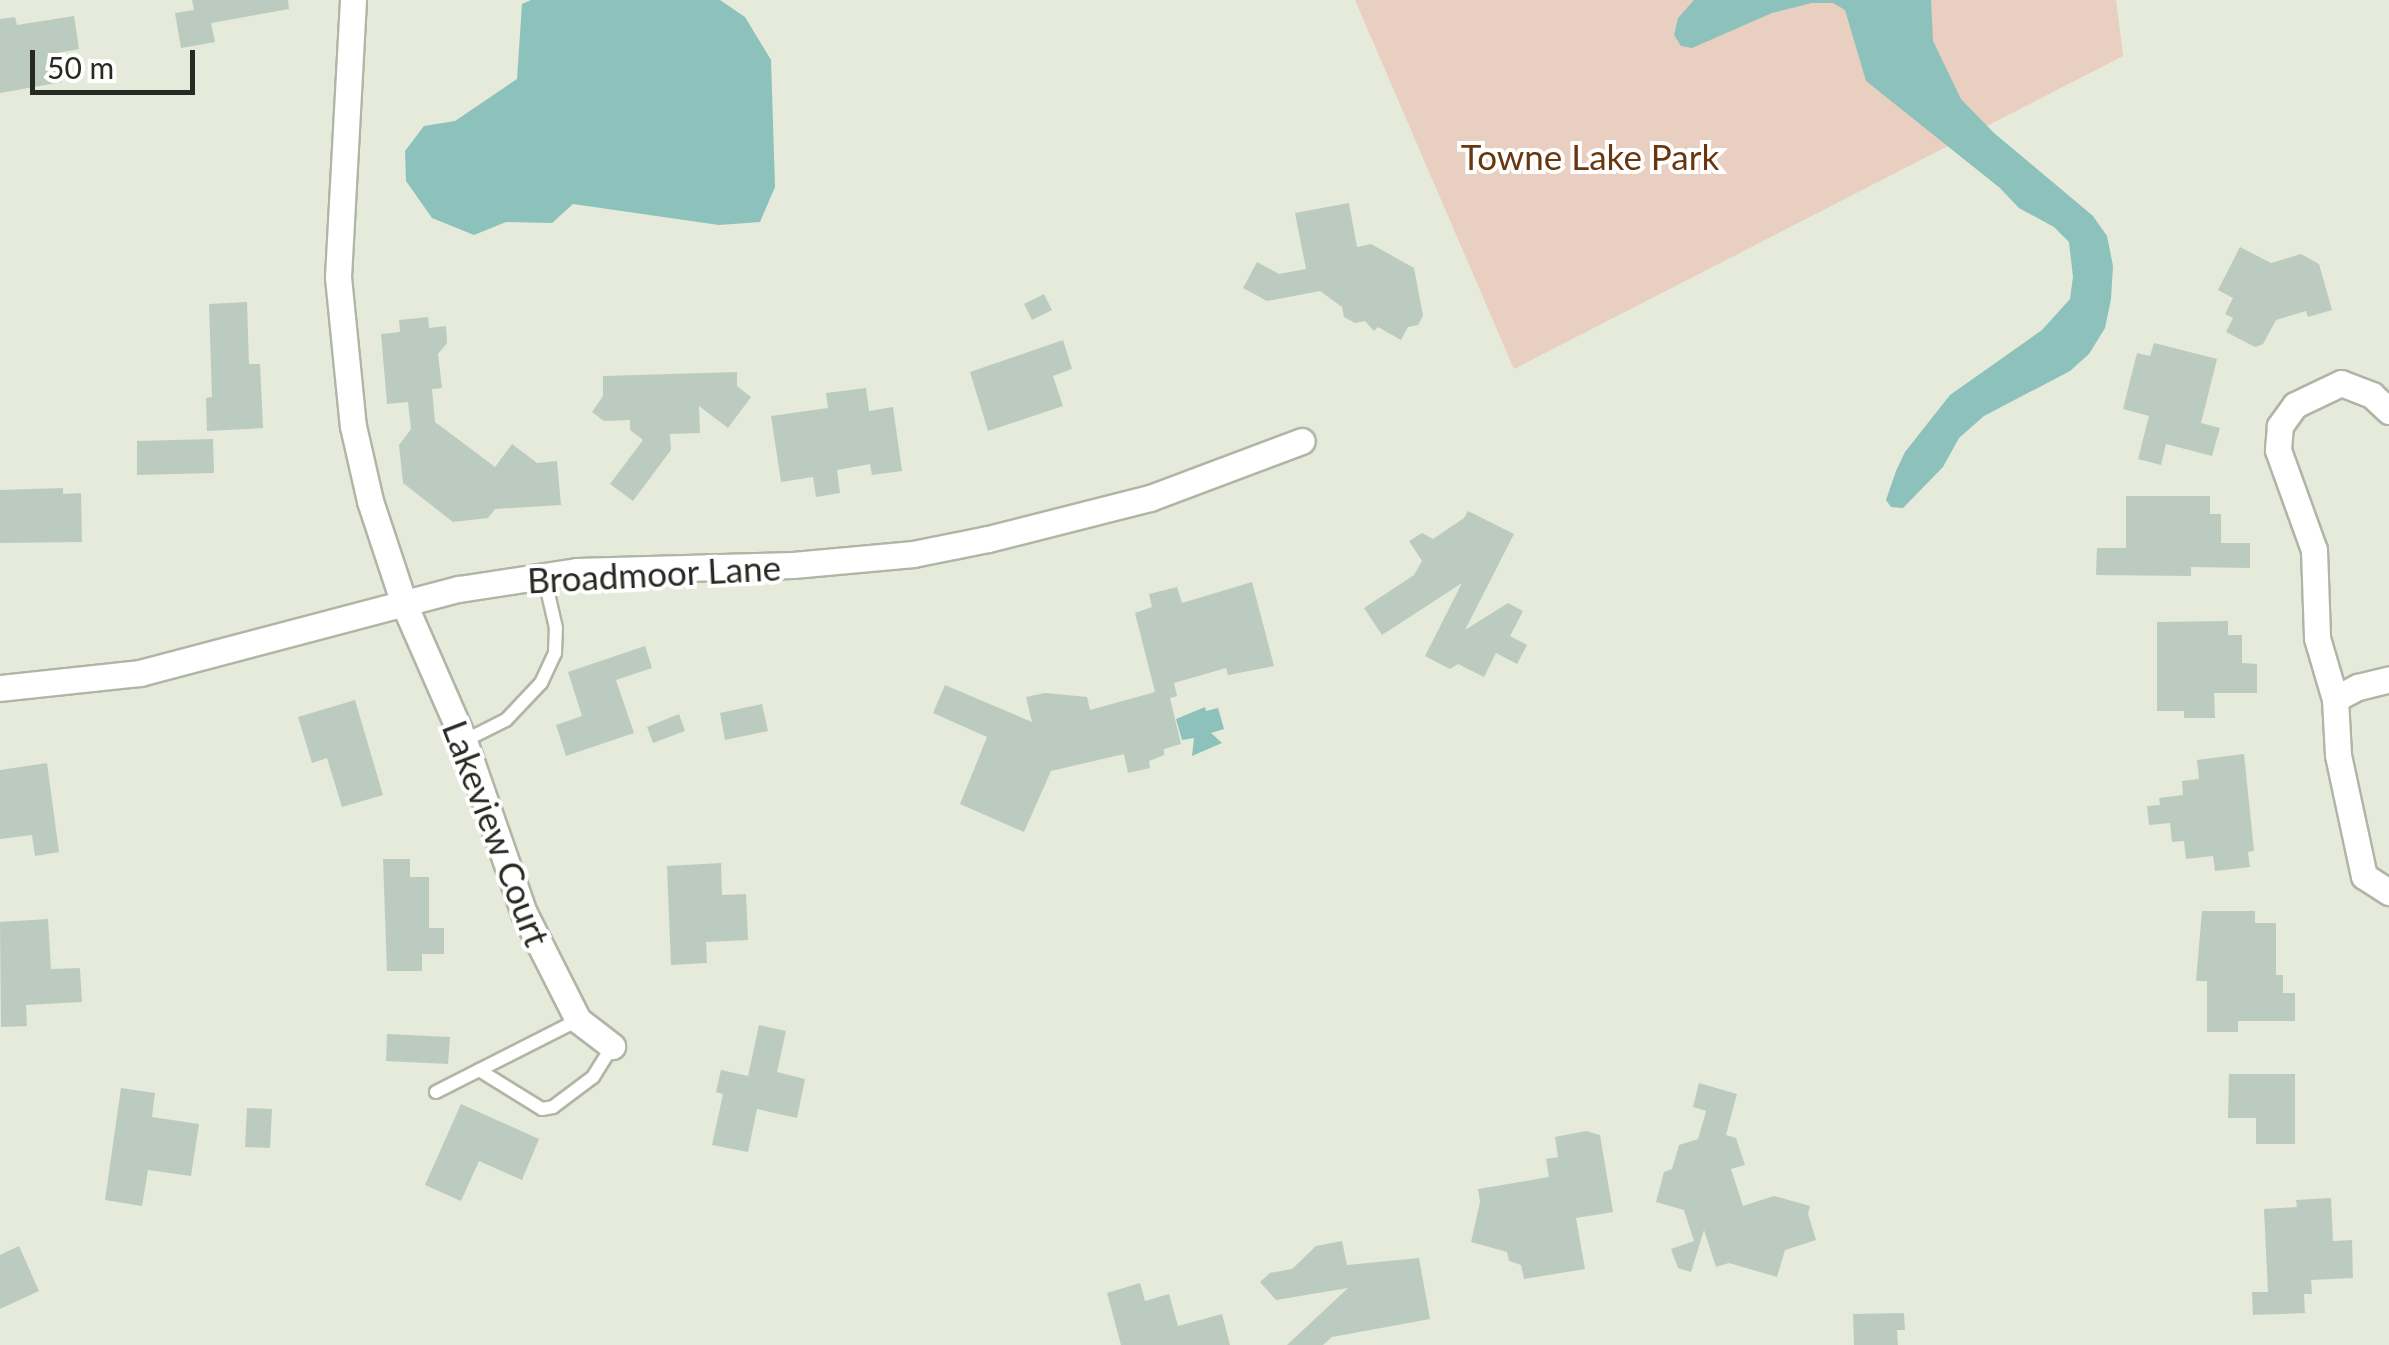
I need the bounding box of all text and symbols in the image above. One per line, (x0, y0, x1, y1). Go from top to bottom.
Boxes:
scale bar (35, 30, 200, 92)
text: 50 m (47, 49, 114, 85)
park label: Towne Lake Park (1461, 135, 1719, 177)
street label: Broadmoor Lane (526, 545, 782, 601)
street label: Lakeview Court (435, 714, 559, 952)

